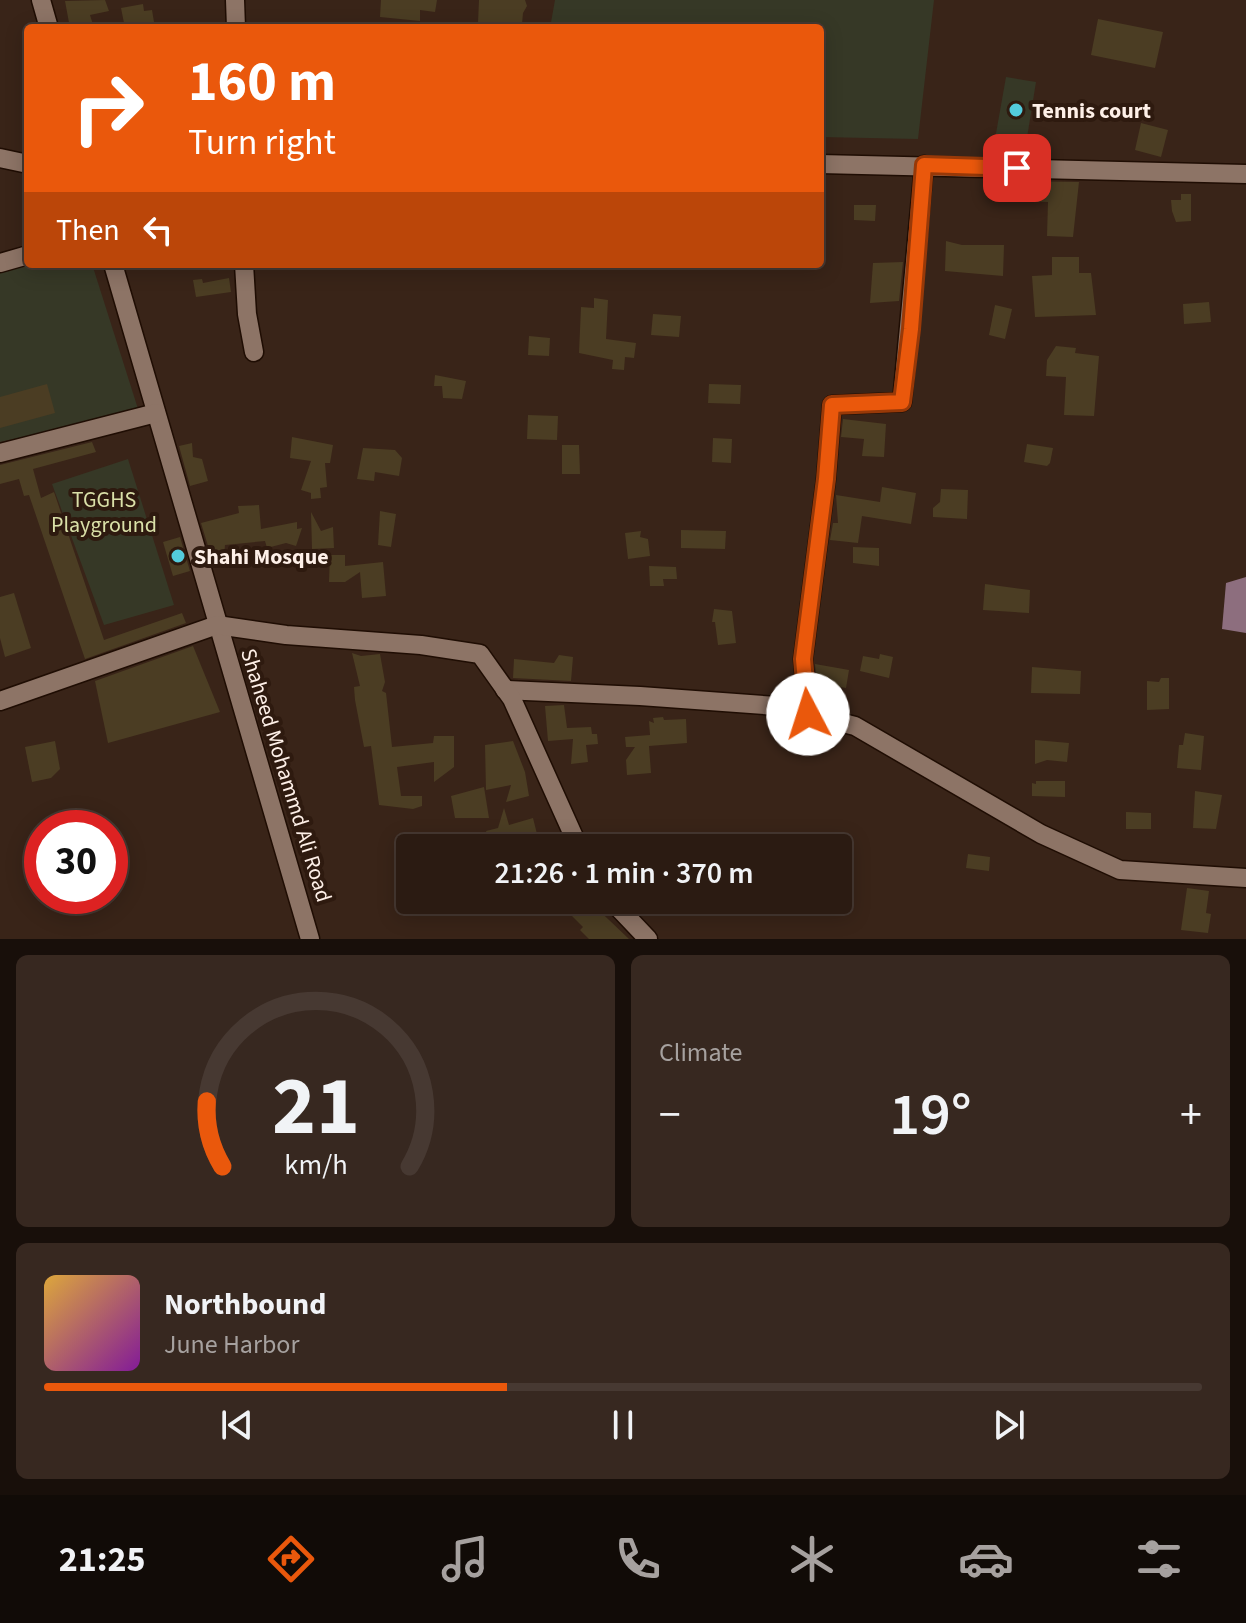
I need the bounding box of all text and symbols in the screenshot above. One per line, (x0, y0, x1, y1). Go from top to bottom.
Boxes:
text: 160 m (188, 43, 336, 122)
icon: right (56, 56, 160, 160)
place label: Tennis court (1032, 95, 1151, 127)
marker: Tennis court (1007, 101, 1025, 119)
text: Turn right (188, 117, 336, 168)
pin (983, 134, 1051, 202)
icon: arrive (995, 146, 1039, 190)
icon: left (136, 208, 180, 252)
text: Then (56, 209, 120, 252)
park label: TGGHS Playground (51, 484, 157, 541)
place label: Shahi Mosque (194, 541, 329, 573)
marker: Shahi Mosque (169, 547, 187, 565)
street label: Shaheed Mohammd Ali Road (232, 644, 340, 906)
position arrow (766, 672, 850, 756)
speed limit sign: 30 (24, 810, 128, 914)
text: 21:26 · 1 min · 370 m (494, 852, 754, 895)
text: Climate (659, 1034, 743, 1071)
text: 21 (272, 1048, 359, 1166)
text: 19° (889, 1073, 972, 1158)
text: − (659, 1084, 681, 1147)
text: + (1180, 1084, 1202, 1147)
text: km/h (284, 1145, 347, 1185)
text: Northbound (164, 1283, 326, 1326)
text: June Harbor (164, 1326, 300, 1363)
icon: previous (215, 1403, 259, 1447)
icon: pause (601, 1403, 645, 1447)
icon: next (987, 1403, 1031, 1447)
icon: directions (263, 1531, 319, 1587)
icon: music (437, 1531, 493, 1587)
icon: phone (610, 1531, 666, 1587)
icon: climate (784, 1531, 840, 1587)
icon: car (958, 1531, 1014, 1587)
icon: filters (1131, 1531, 1187, 1587)
text: 21:25 (59, 1534, 146, 1585)

